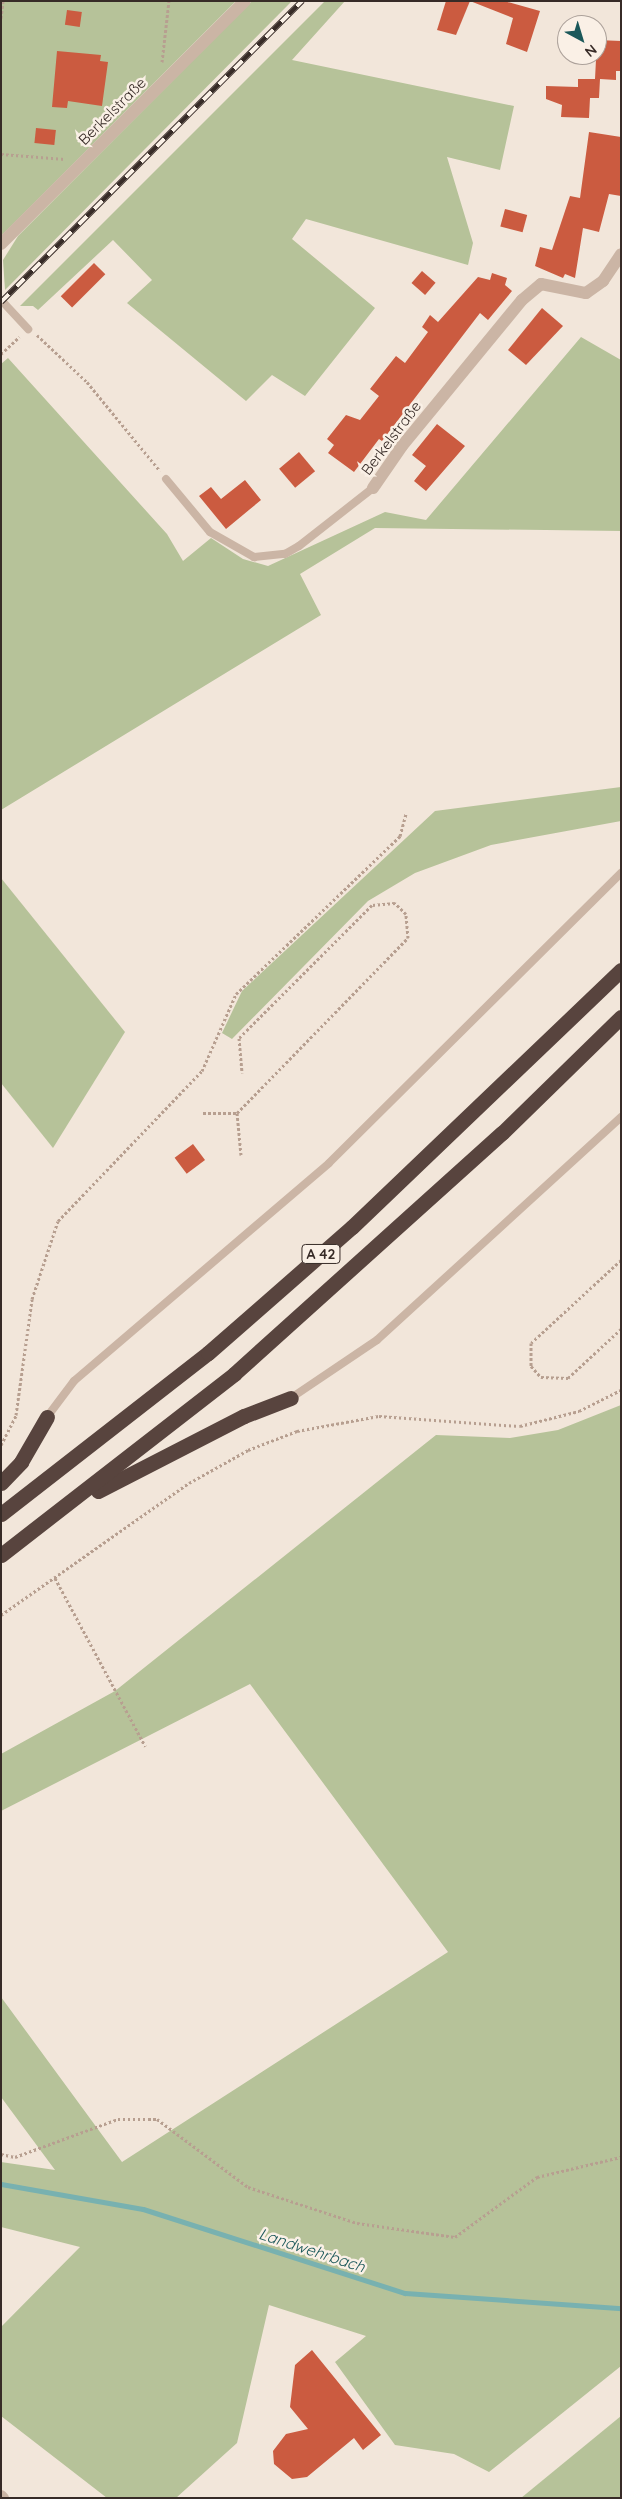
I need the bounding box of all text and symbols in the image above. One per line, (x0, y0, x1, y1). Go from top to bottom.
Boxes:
north arrow (557, 15, 607, 65)
text: N (581, 41, 600, 61)
street label: Berkelstraße (75, 74, 149, 148)
street label: Berkelstraße (357, 397, 425, 479)
road number: A 42 (301, 1242, 341, 1266)
water label: Landwehrbach (257, 2224, 367, 2276)

